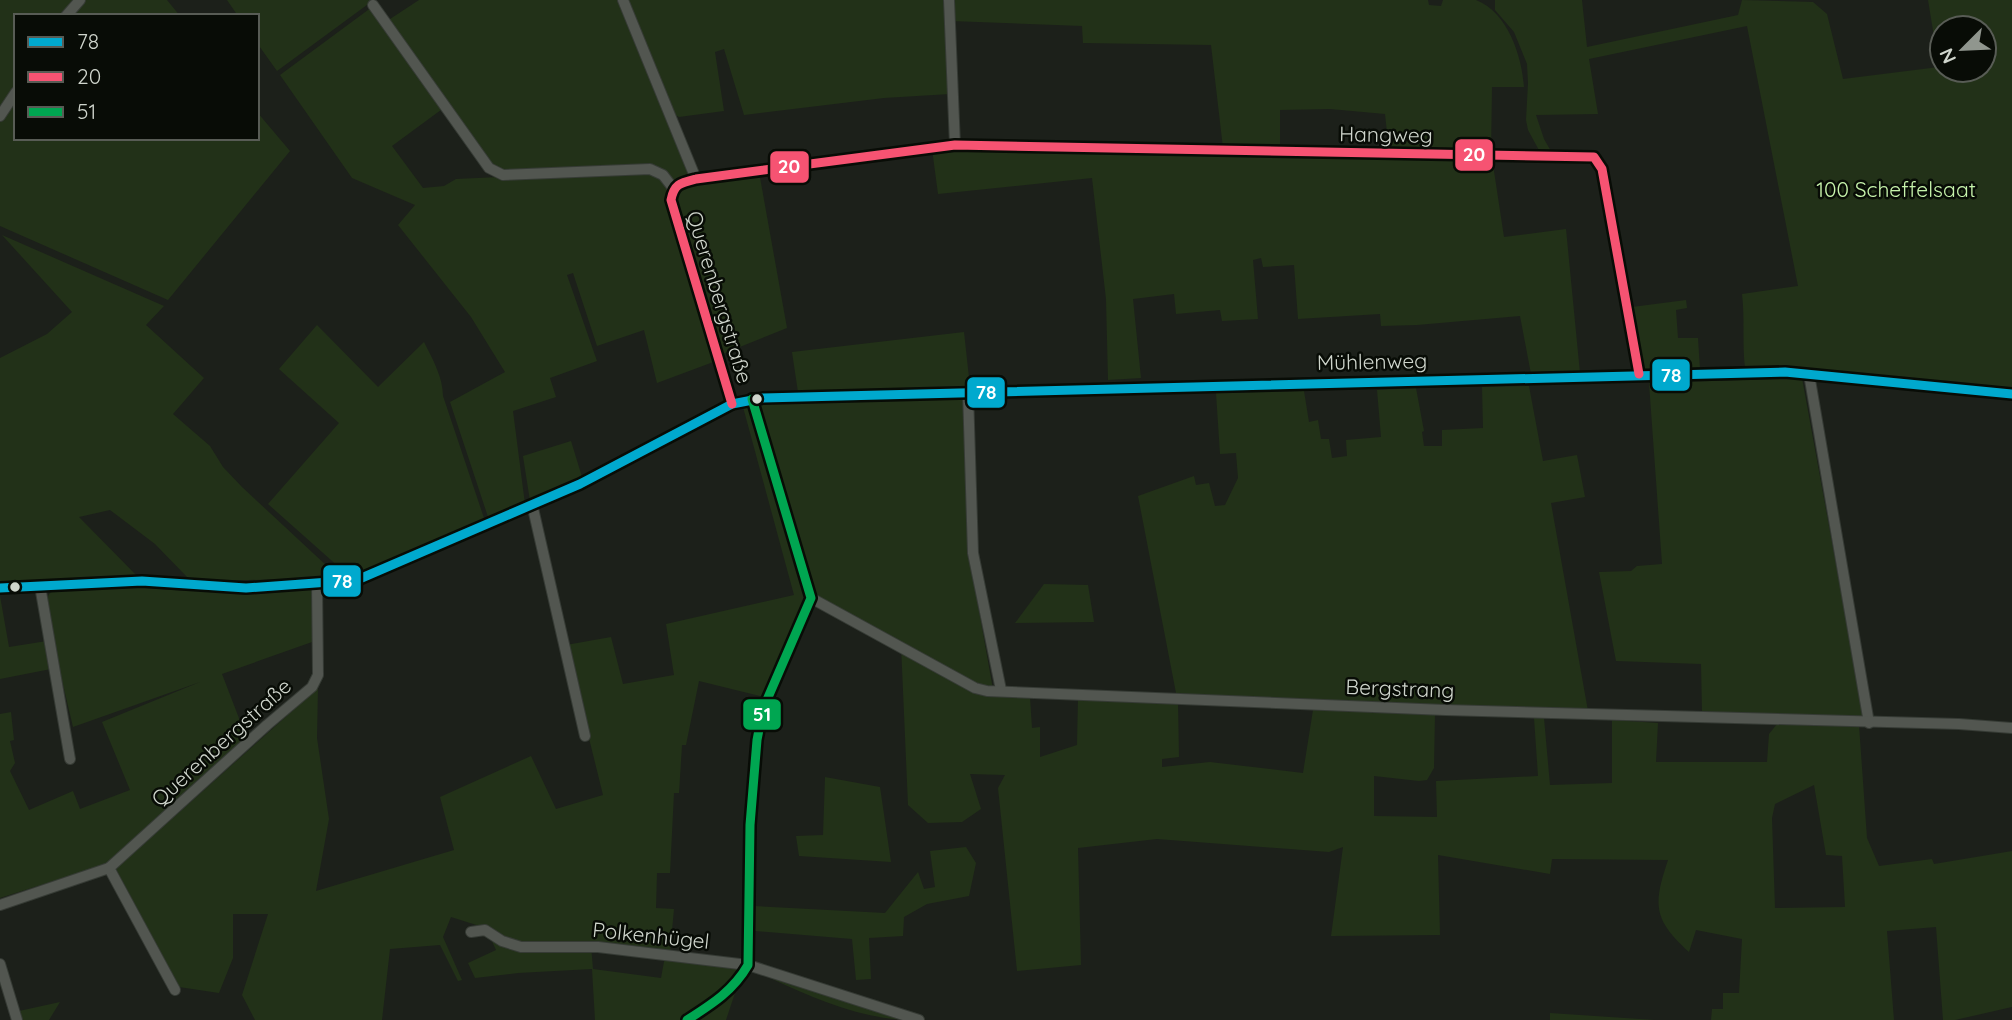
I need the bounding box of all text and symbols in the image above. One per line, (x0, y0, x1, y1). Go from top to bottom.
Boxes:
legend (14, 14, 259, 140)
north arrow (1928, 14, 1998, 84)
text: 78 (77, 28, 99, 54)
text: N (1934, 45, 1961, 67)
text: 20 (77, 63, 101, 89)
text: 51 (77, 98, 96, 124)
street label: Hangweg (1339, 120, 1433, 148)
line badge: 20 (1454, 138, 1494, 172)
text: 20 (1463, 142, 1485, 166)
line badge: 20 (769, 150, 810, 184)
text: 20 (778, 154, 800, 178)
park label: 100 Scheffelsaat (1816, 176, 1976, 202)
street label: Querenbergstraße (681, 208, 759, 386)
street label: Mühlenweg (1317, 347, 1427, 375)
line badge: 78 (1651, 358, 1691, 392)
text: 78 (1661, 363, 1681, 387)
line badge: 78 (966, 376, 1006, 409)
text: 78 (976, 380, 996, 404)
unlabelled marker (750, 392, 764, 406)
line badge: 78 (322, 564, 362, 598)
text: 78 (332, 569, 352, 593)
unlabelled marker (8, 580, 22, 594)
street label: Querenbergstraße (146, 672, 296, 812)
street label: Bergstrang (1345, 673, 1455, 703)
line badge: 51 (742, 698, 782, 731)
text: 51 (753, 702, 771, 726)
street label: Polkenhügel (591, 916, 711, 954)

